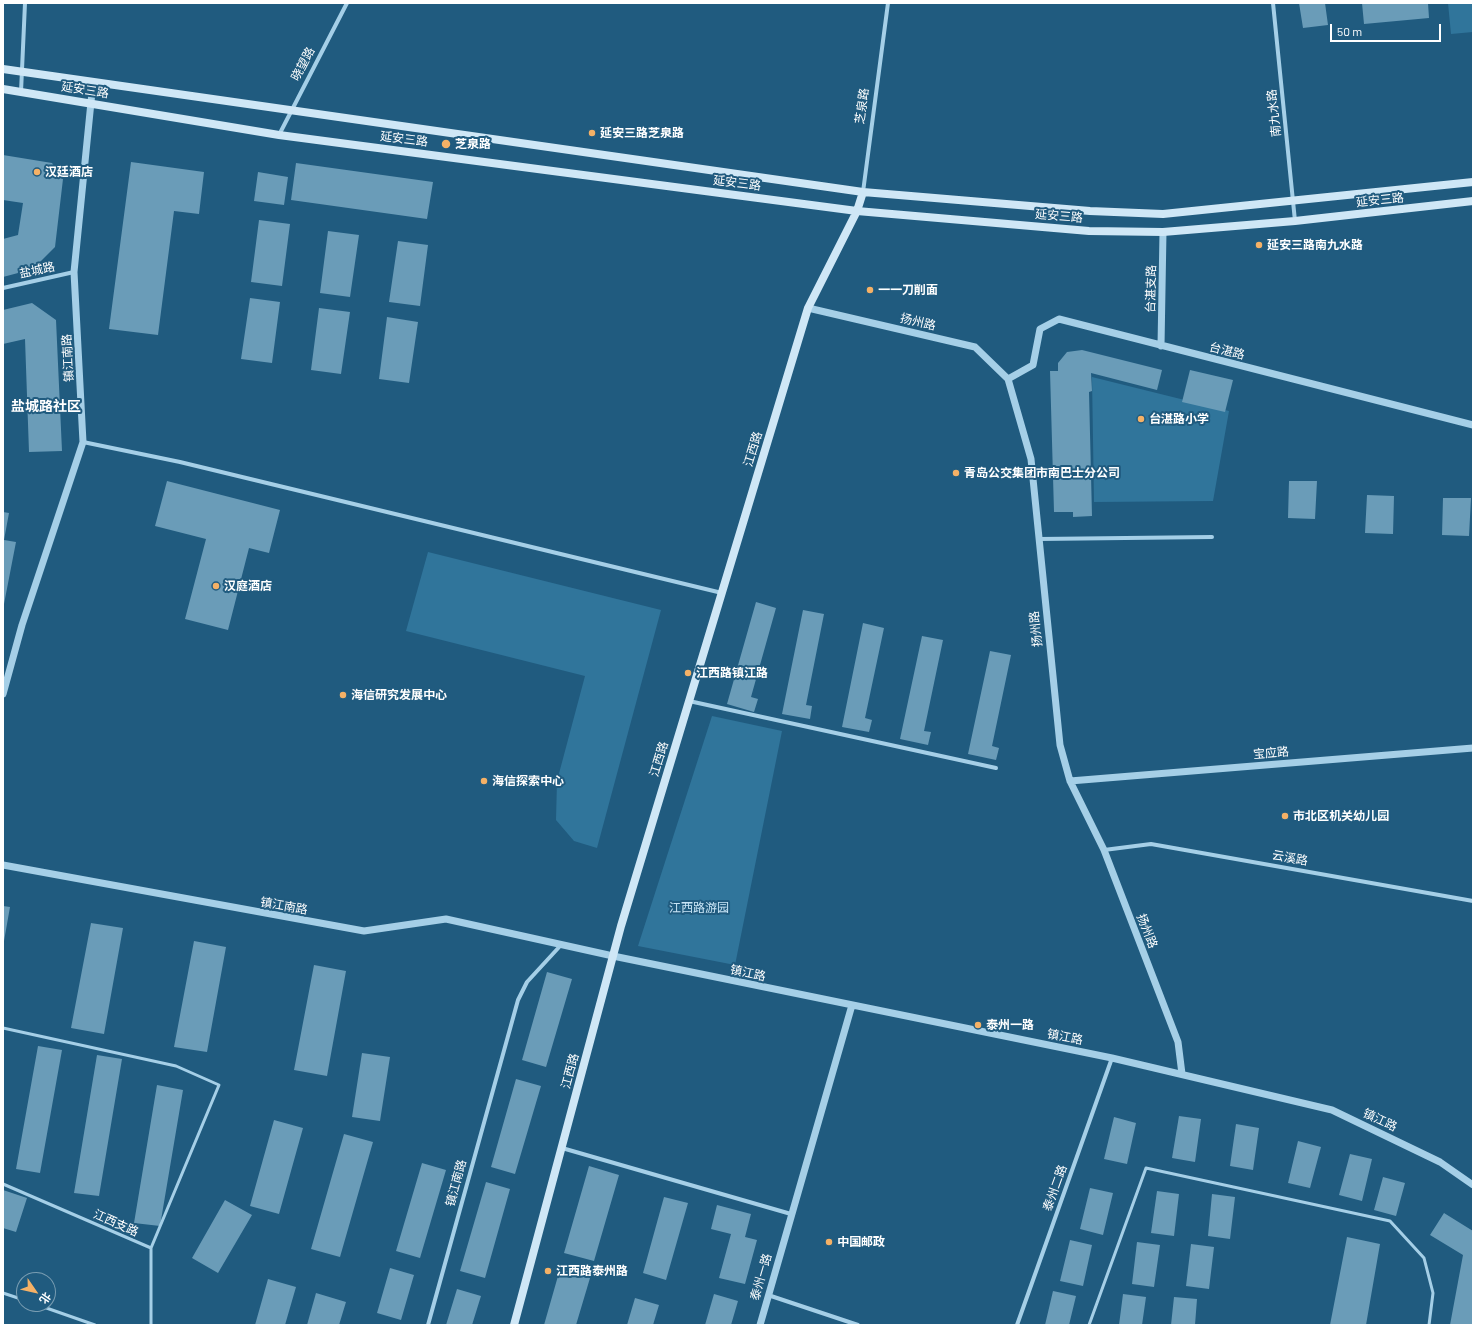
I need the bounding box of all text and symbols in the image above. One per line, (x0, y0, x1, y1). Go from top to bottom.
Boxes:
scale bar (1332, 16, 1443, 42)
text: 50 m (1337, 24, 1362, 38)
street label: 晓望路 (288, 45, 318, 83)
street label: 延安三路 (60, 79, 110, 101)
street label: 芝泉路 (852, 87, 872, 125)
street label: 南九水路 (1264, 88, 1284, 138)
place label: 延安三路芝泉路 (600, 126, 684, 140)
marker: 延安三路芝泉路 (587, 128, 597, 138)
street label: 延安三路 (379, 129, 429, 149)
place label: 芝泉路 (455, 137, 491, 151)
marker: 芝泉路 (440, 138, 452, 150)
place label: 汉廷酒店 (45, 165, 93, 179)
marker: 汉廷酒店 (32, 167, 42, 177)
street label: 延安三路 (712, 173, 762, 193)
street label: 延安三路 (1355, 190, 1405, 210)
street label: 延安三路 (1034, 207, 1084, 225)
place label: 延安三路南九水路 (1267, 238, 1363, 252)
marker: 延安三路南九水路 (1254, 240, 1264, 250)
street label: 盐城路 (18, 259, 56, 281)
street label: 台湛支路 (1143, 265, 1159, 313)
place label: 一一刀削面 (878, 283, 938, 297)
marker: 一一刀削面 (865, 285, 875, 295)
street label: 扬州路 (899, 311, 937, 333)
street label: 镇江南路 (60, 334, 76, 382)
street label: 台湛路 (1208, 340, 1246, 362)
district label: 盐城路社区 (11, 398, 81, 414)
place label: 台湛路小学 (1149, 412, 1209, 426)
marker: 台湛路小学 (1136, 414, 1146, 424)
street label: 江西路 (741, 430, 765, 468)
place label: 青岛公交集团市南巴士分公司 (964, 466, 1120, 480)
marker: 青岛公交集团市南巴士分公司 (951, 468, 961, 478)
place label: 汉庭酒店 (224, 579, 272, 593)
marker: 汉庭酒店 (211, 581, 221, 591)
street label: 扬州路 (1027, 610, 1045, 648)
place label: 江西路镇江路 (696, 666, 768, 680)
marker: 江西路镇江路 (683, 668, 693, 678)
place label: 海信研究发展中心 (351, 688, 447, 702)
marker: 海信研究发展中心 (338, 690, 348, 700)
street label: 江西路 (647, 740, 671, 778)
street label: 宝应路 (1252, 744, 1290, 762)
place label: 海信探索中心 (492, 774, 564, 788)
marker: 海信探索中心 (479, 776, 489, 786)
place label: 市北区机关幼儿园 (1293, 809, 1389, 823)
marker: 市北区机关幼儿园 (1280, 811, 1290, 821)
street label: 云溪路 (1271, 848, 1309, 868)
street label: 镇江南路 (259, 895, 309, 917)
park label: 江西路游园 (669, 901, 729, 915)
street label: 扬州路 (1134, 912, 1160, 950)
street label: 镇江路 (729, 962, 767, 984)
place label: 泰州一路 (986, 1018, 1034, 1032)
marker: 泰州一路 (973, 1020, 983, 1030)
street label: 镇江路 (1046, 1026, 1084, 1048)
street label: 江西路 (558, 1052, 582, 1090)
street label: 镇江路 (1361, 1106, 1399, 1134)
street label: 镇江南路 (443, 1158, 469, 1208)
street label: 泰州二路 (1040, 1163, 1070, 1213)
street label: 江西支路 (91, 1207, 141, 1239)
place label: 中国邮政 (837, 1235, 885, 1249)
marker: 中国邮政 (824, 1237, 834, 1247)
street label: 泰州一路 (747, 1252, 775, 1302)
place label: 江西路泰州路 (556, 1264, 628, 1278)
marker: 江西路泰州路 (543, 1266, 553, 1276)
north arrow (16, 1272, 56, 1312)
text: 北 (37, 1290, 54, 1307)

